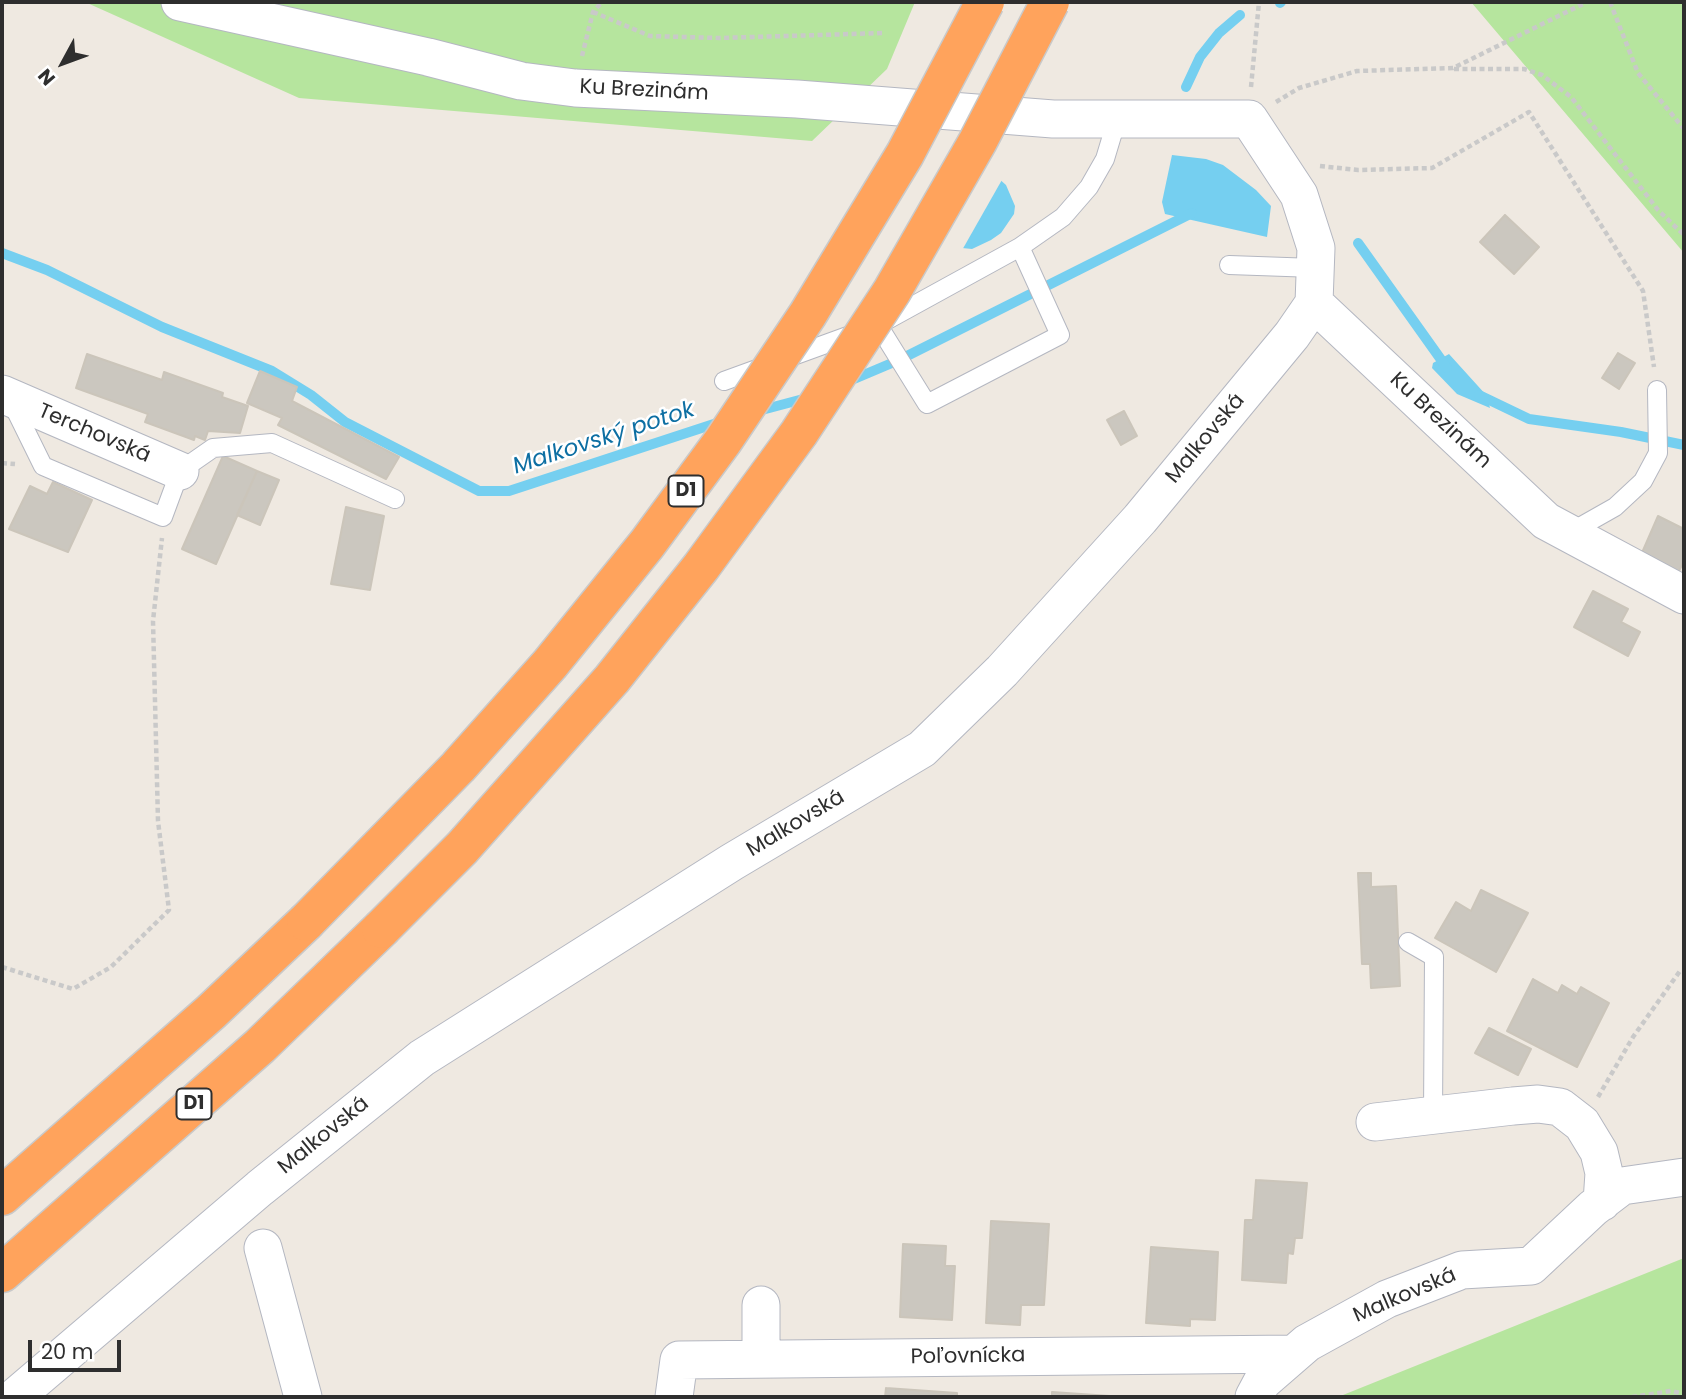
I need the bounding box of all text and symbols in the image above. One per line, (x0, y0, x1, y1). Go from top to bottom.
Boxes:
north arrow (28, 28, 98, 98)
text: N (32, 63, 62, 91)
street label: Ku Brezinám (579, 75, 709, 107)
street label: Ku Brezinám (1384, 368, 1496, 474)
street label: Malkovská (1161, 389, 1251, 489)
water label: Malkovský potok (510, 397, 698, 481)
street label: Terchovská (34, 399, 154, 469)
road number: D1 (668, 476, 704, 506)
street label: Malkovská (743, 785, 849, 863)
road number: D1 (176, 1088, 212, 1120)
street label: Malkovská (274, 1092, 374, 1180)
street label: Malkovská (1350, 1263, 1460, 1329)
scale bar (32, 1326, 124, 1370)
text: 20 m (41, 1337, 94, 1366)
street label: Poľovnícka (910, 1343, 1026, 1371)

